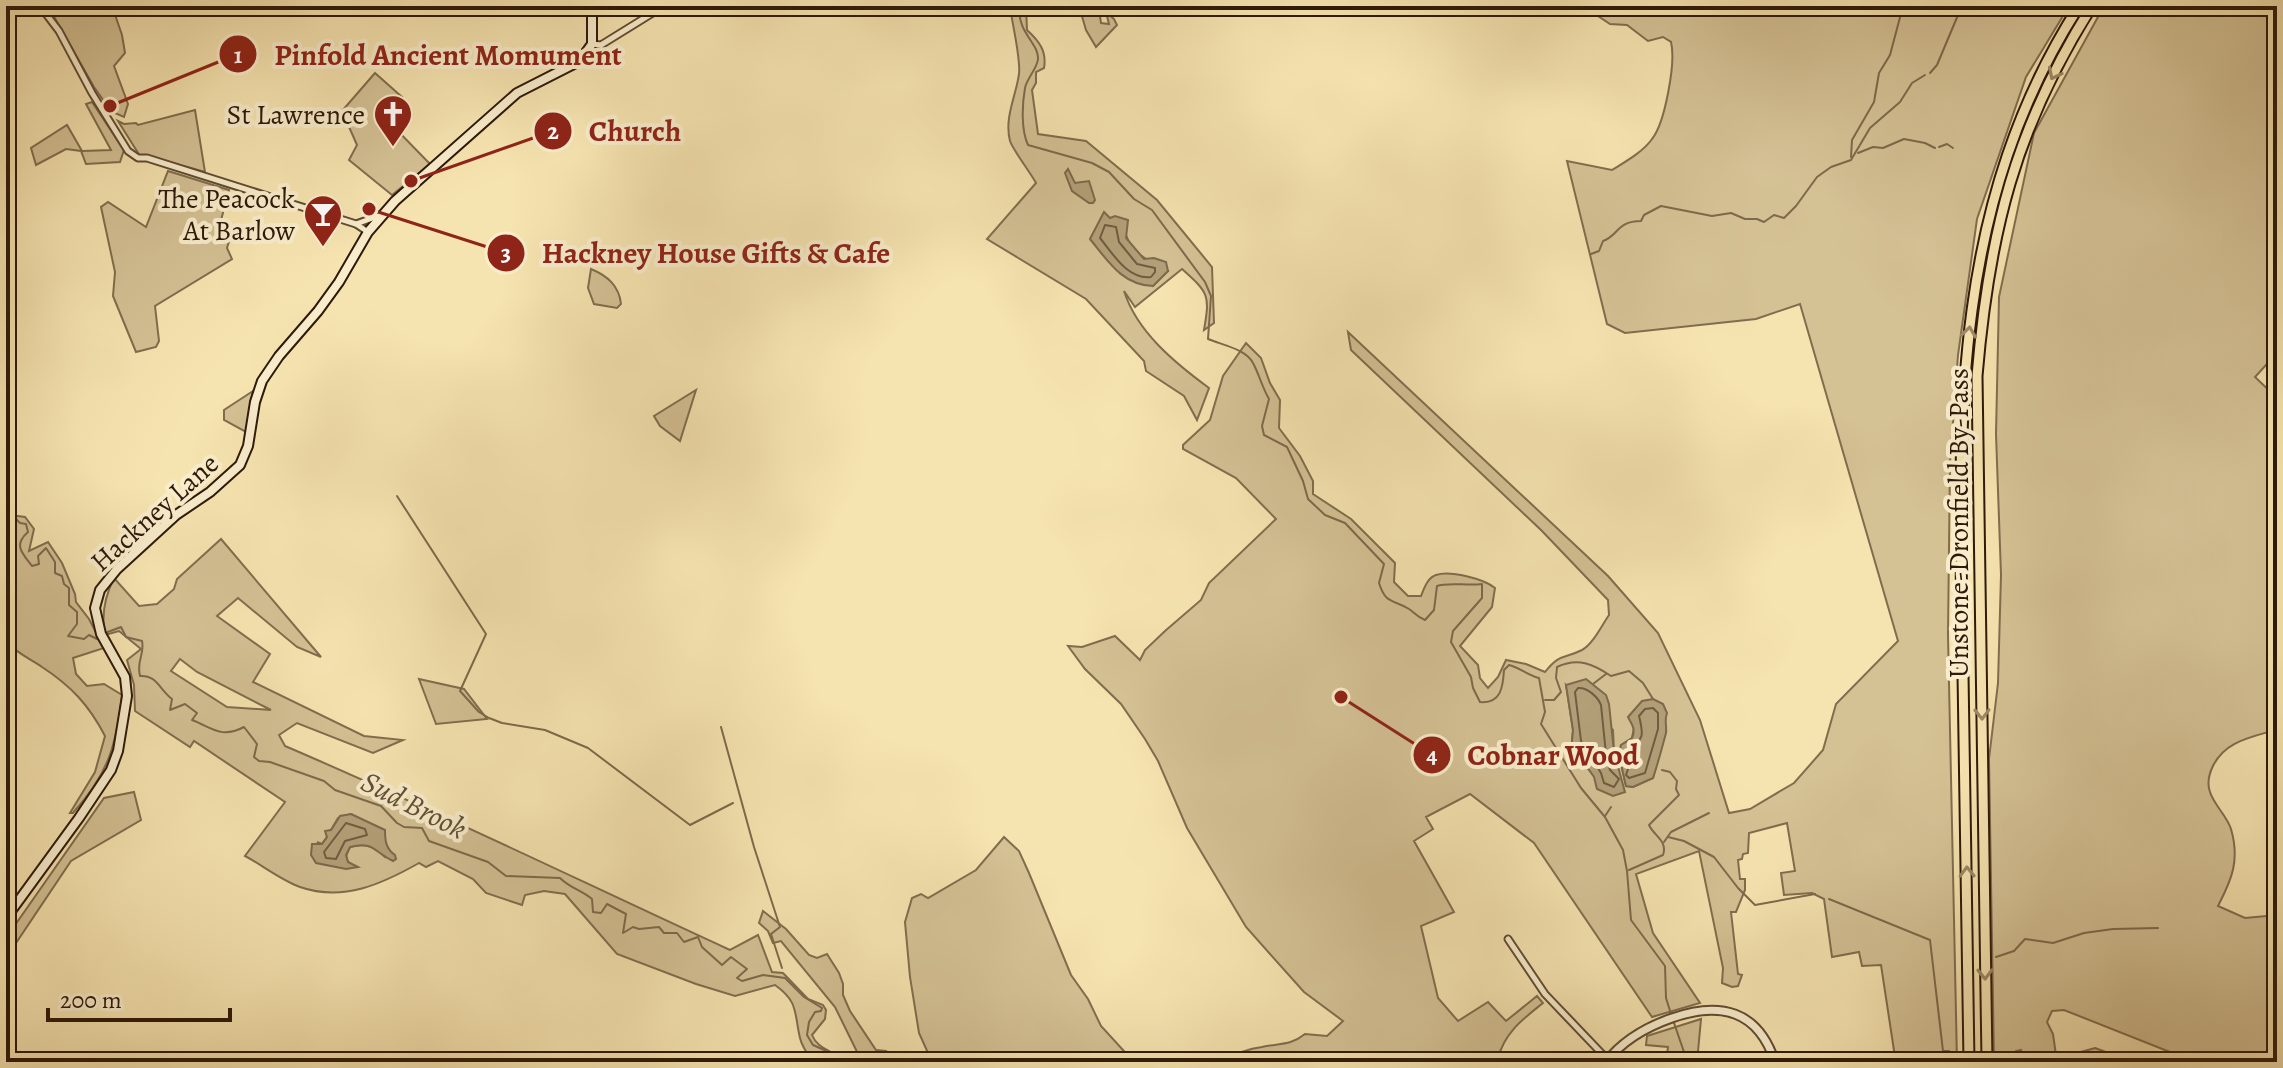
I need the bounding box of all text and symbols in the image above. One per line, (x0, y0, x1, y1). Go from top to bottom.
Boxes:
callout: Pinfold Ancient Momument (218, 27, 637, 81)
text: Pinfold Ancient Momument (274, 35, 622, 75)
text: 1 (234, 39, 243, 71)
one-way arrow (2048, 65, 2063, 80)
church icon: St Lawrence (372, 93, 414, 148)
place label: St Lawrence (227, 96, 365, 134)
callout: Church (533, 104, 698, 158)
text: Church (589, 111, 681, 151)
text: 2 (547, 115, 559, 147)
place label: The Peacock At Barlow (158, 180, 295, 250)
bar icon: The Peacock At Barlow (302, 193, 344, 248)
callout: Hackney House Gifts & Cafe (486, 226, 907, 280)
text: Hackney House Gifts & Cafe (542, 233, 890, 273)
text: 3 (501, 237, 511, 269)
one-way arrow (1960, 326, 1977, 339)
street label: Unstone-Dronfield By-Pass (1940, 368, 1978, 678)
street label: Hackney Lane (82, 445, 227, 581)
one-way arrow (1973, 708, 1991, 721)
callout: Cobnar Wood (1412, 728, 1655, 782)
text: Cobnar Wood (1467, 735, 1640, 775)
text: 4 (1426, 739, 1438, 771)
water label: Sud Brook (354, 761, 474, 849)
one-way arrow (1958, 865, 1976, 878)
one-way arrow (1977, 968, 1994, 981)
scale bar (48, 972, 230, 1022)
text: 200 m (60, 984, 122, 1016)

